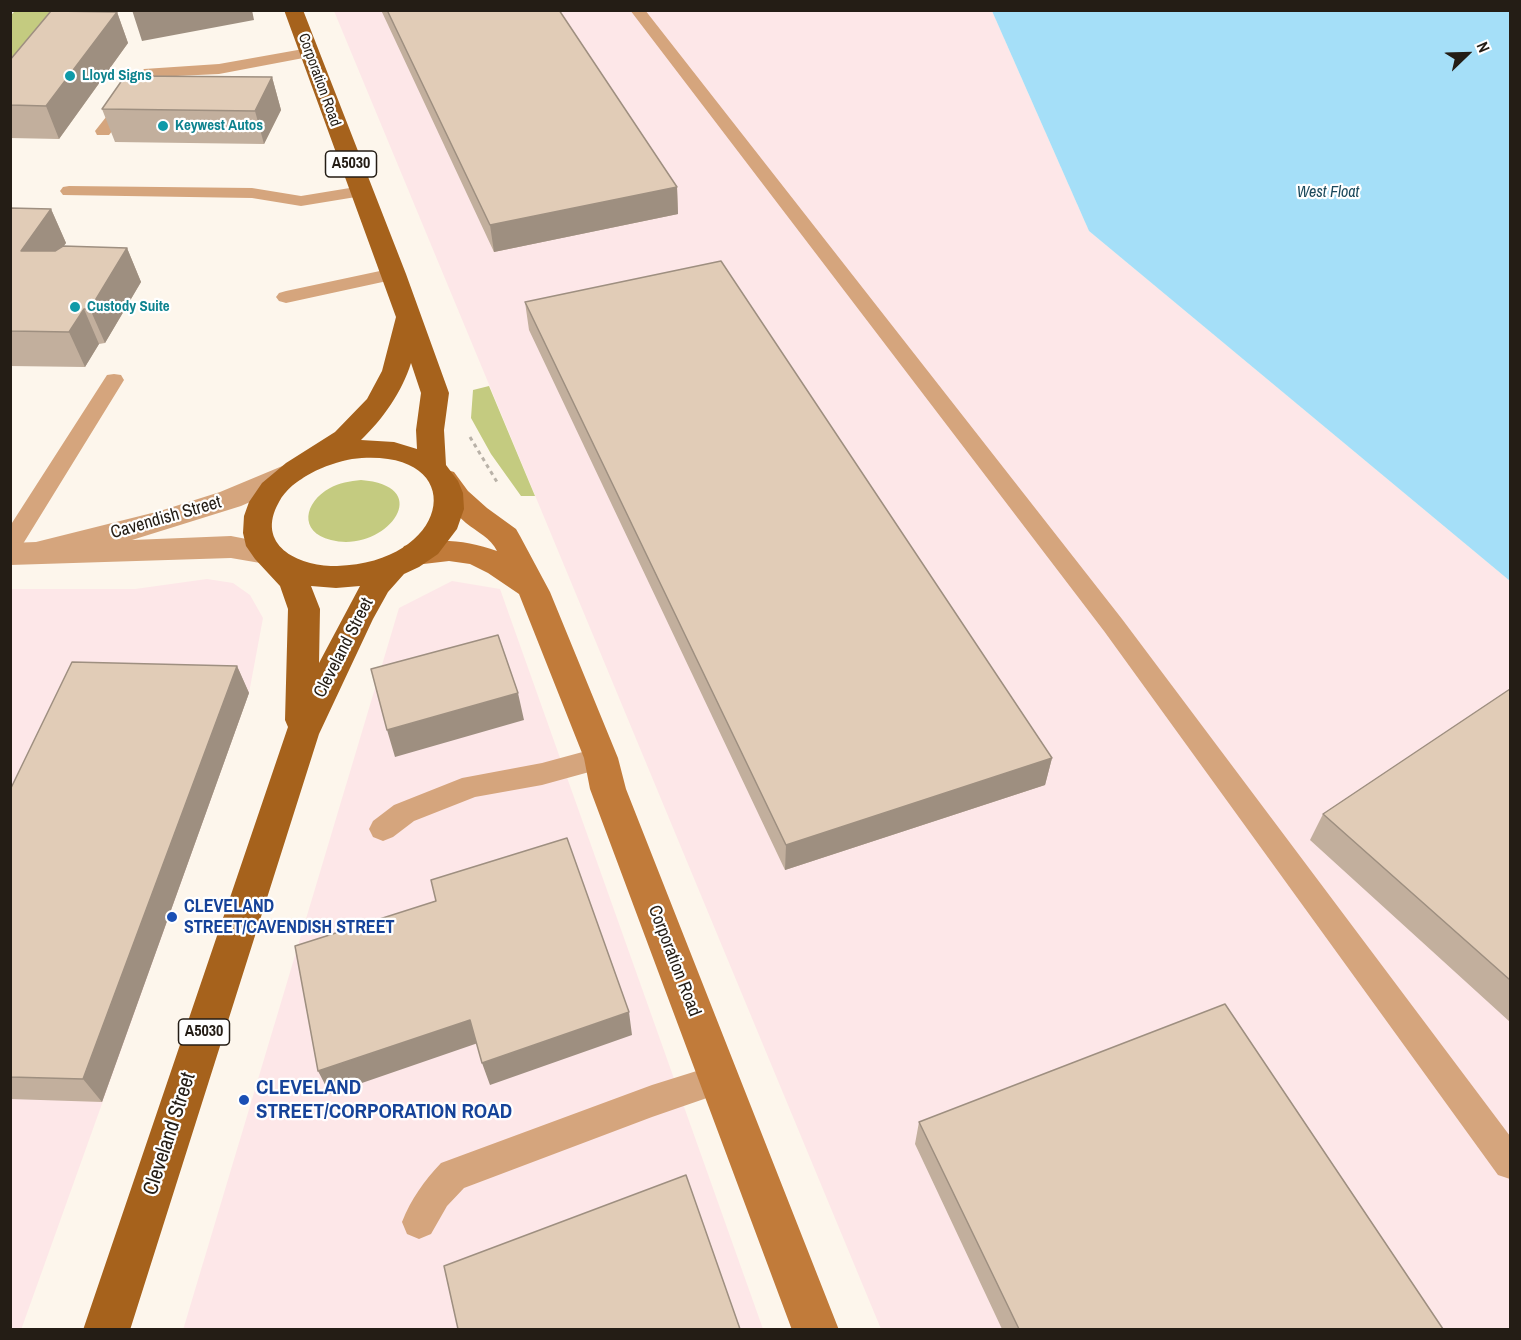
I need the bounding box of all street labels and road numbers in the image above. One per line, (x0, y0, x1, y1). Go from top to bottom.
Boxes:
street label: Corporation Road (294, 31, 344, 129)
road number: A5030 (326, 151, 376, 177)
street label: Cavendish Street (108, 492, 224, 544)
street label: Cleveland Street (310, 594, 378, 702)
street label: Corporation Road (643, 902, 705, 1020)
road number: A5030 (178, 1019, 230, 1045)
street label: Cleveland Street (138, 1070, 202, 1198)

